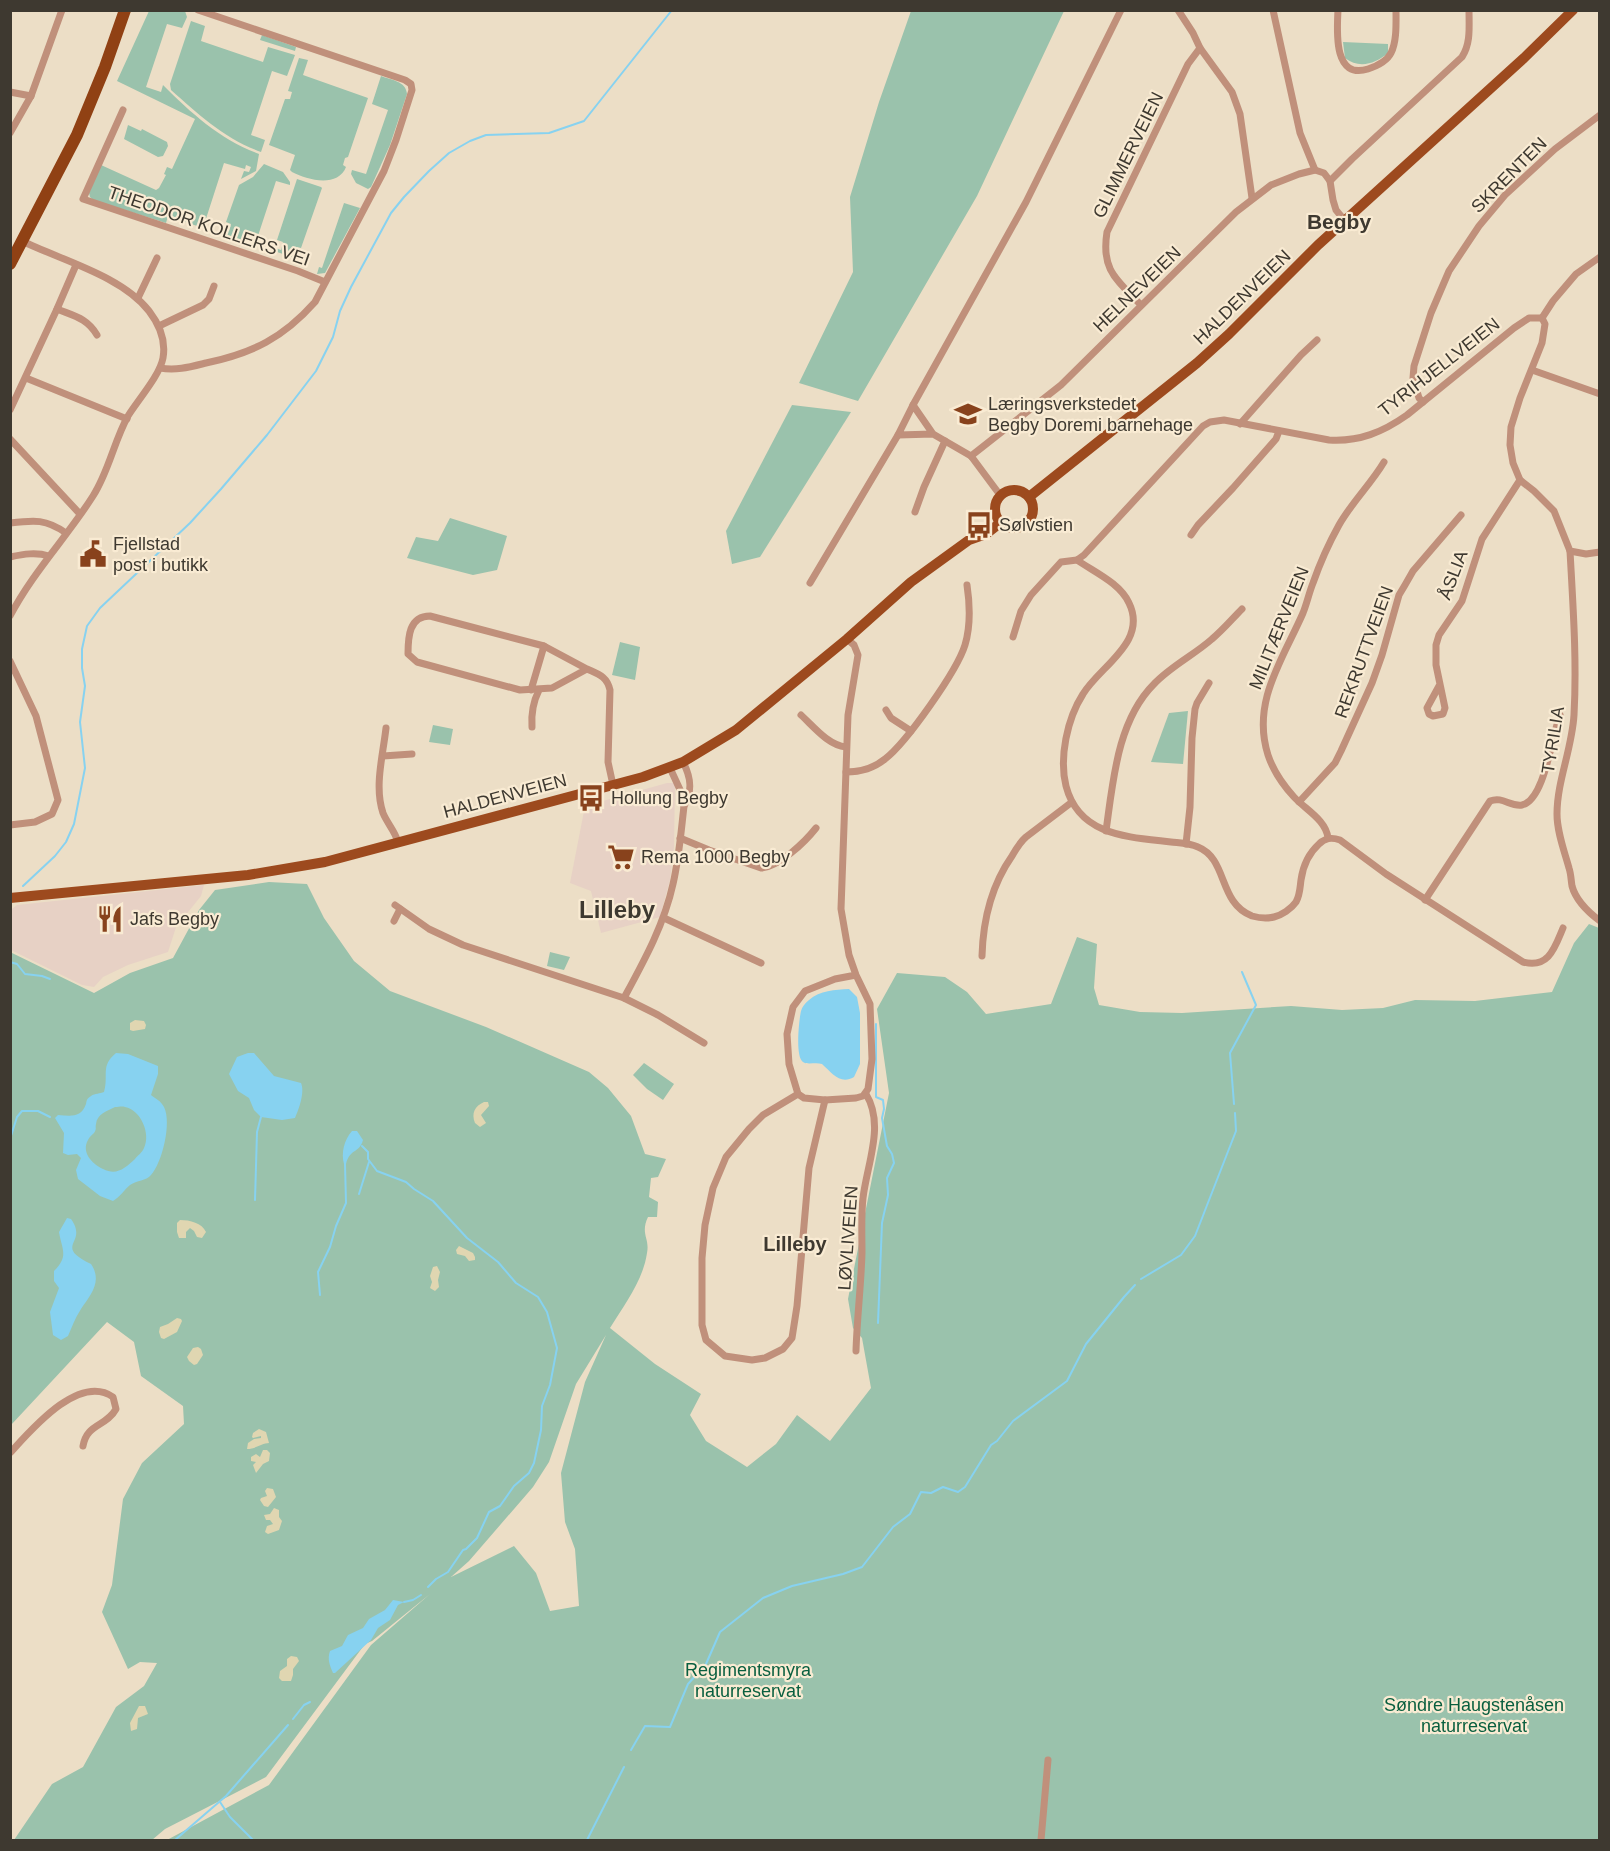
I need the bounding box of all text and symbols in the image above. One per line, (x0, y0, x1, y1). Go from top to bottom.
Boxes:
street label: GLIMMERVEIEN (1089, 89, 1167, 221)
street label: SKRENTEN (1467, 133, 1551, 217)
street label: THEODOR KOLLERS VEI (105, 182, 313, 270)
district label: Begby (1307, 210, 1371, 233)
street label: HELNEVEIEN (1089, 242, 1185, 336)
street label: HALDENVEIEN (1189, 246, 1295, 348)
street label: TYRIHJELLVEIEN (1375, 314, 1503, 420)
place label: Læringsverkstedet Begby Doremi barnehage (988, 394, 1193, 435)
school or university icon: Læringsverkstedet Begby Doremi barnehage (953, 399, 983, 429)
bus stop icon: Sølvstien (964, 510, 994, 540)
place label: Sølvstien (999, 515, 1073, 535)
place label: Fjellstad post i butikk (113, 534, 209, 575)
public building icon: Fjellstad post i butikk (78, 539, 108, 569)
street label: ÅSLIA (1435, 548, 1471, 602)
street label: MILITÆRVEIEN (1245, 564, 1313, 692)
street label: REKRUTTVEIEN (1331, 583, 1397, 721)
street label: TYRILIA (1538, 705, 1568, 775)
street label: HALDENVEIEN (441, 770, 569, 822)
bus stop icon: Hollung Begby (576, 783, 606, 813)
place label: Hollung Begby (611, 788, 728, 808)
supermarket icon: Rema 1000 Begby (606, 842, 636, 872)
place label: Rema 1000 Begby (641, 847, 790, 867)
district label: Lilleby (579, 896, 656, 923)
restaurant icon: Jafs Begby (95, 904, 125, 934)
place label: Jafs Begby (130, 909, 219, 929)
street label: LØVLIVEIEN (834, 1185, 862, 1291)
district label: Lilleby (763, 1233, 828, 1255)
park label: Regimentsmyra naturreservat (685, 1660, 812, 1701)
park label: Søndre Haugstenåsen naturreservat (1384, 1695, 1564, 1736)

